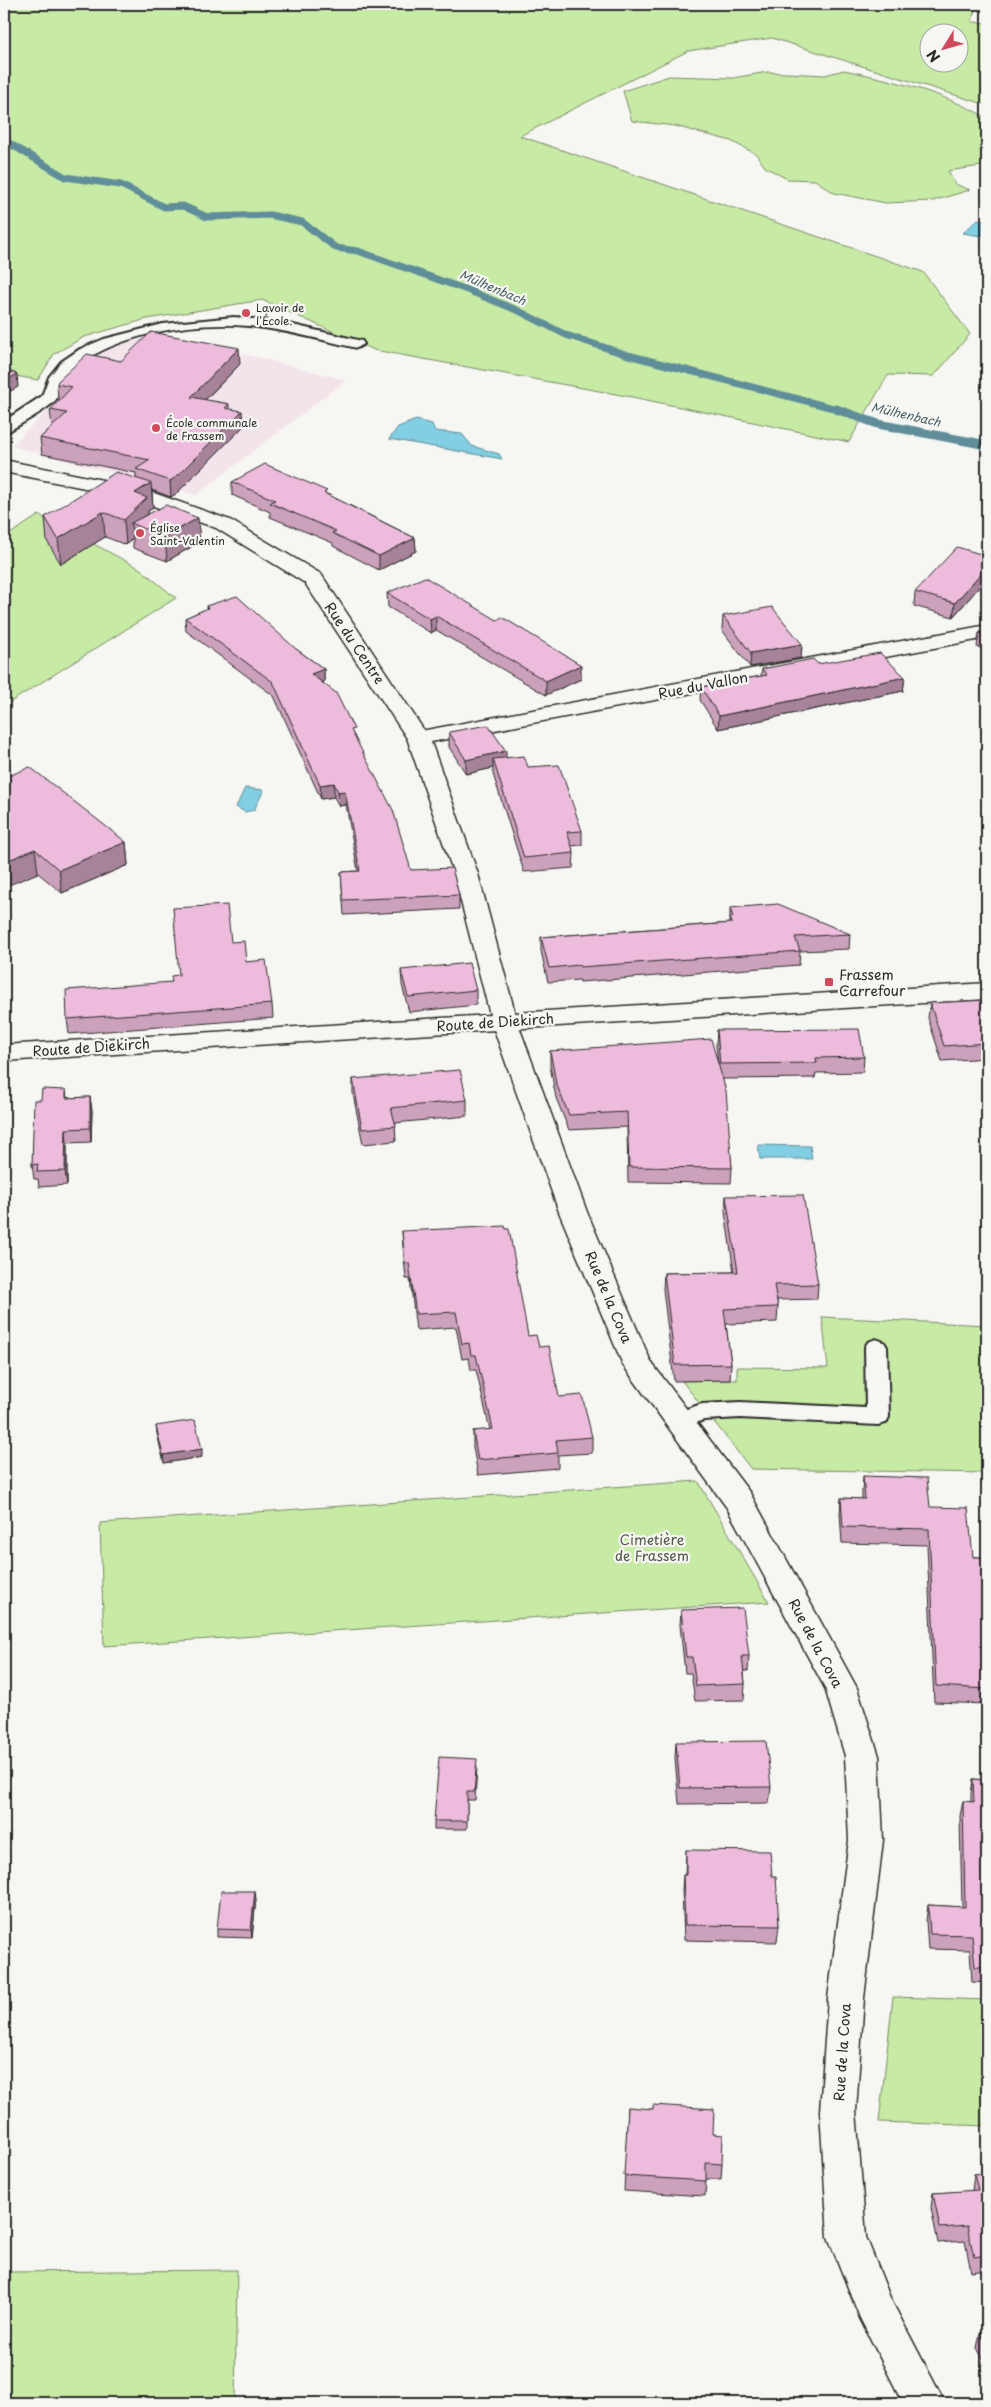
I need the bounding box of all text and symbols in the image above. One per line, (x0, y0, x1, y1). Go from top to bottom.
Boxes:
north arrow (918, 22, 968, 72)
text: N (921, 45, 945, 67)
water label: Mülhenbach (457, 265, 530, 309)
place label: Lavoir de l'École. (256, 299, 304, 329)
marker: Lavoir de l'École. (240, 307, 252, 319)
water label: Mülhenbach (870, 397, 943, 431)
place label: École communale de Frassem (166, 414, 257, 444)
marker: École communale de Frassem (150, 422, 162, 434)
place label: Église Saint-Valentin (150, 519, 225, 549)
marker: Église Saint-Valentin (134, 527, 146, 539)
street label: Rue du Centre (320, 598, 390, 688)
street label: Rue du Vallon (656, 666, 750, 704)
place label: Frassem Carrefour (839, 964, 906, 1001)
marker: Frassem Carrefour (823, 976, 835, 988)
street label: Route de Diekirch (436, 1007, 554, 1037)
street label: Route de Diekirch (32, 1032, 150, 1062)
street label: Rue de la Cova (580, 1248, 638, 1347)
park label: Cimetière de Frassem (615, 1529, 689, 1566)
street label: Rue de la Cova (784, 1595, 849, 1692)
street label: Rue de la Cova (828, 2002, 856, 2102)

